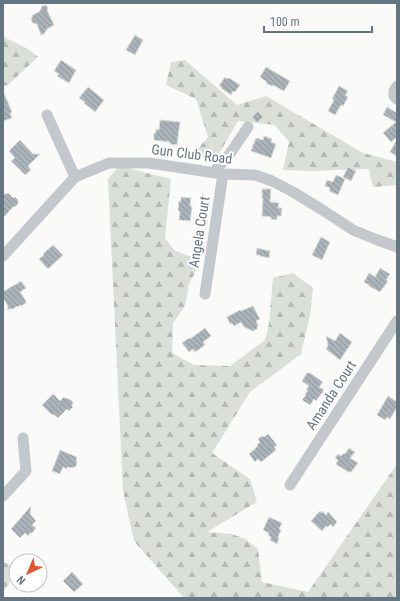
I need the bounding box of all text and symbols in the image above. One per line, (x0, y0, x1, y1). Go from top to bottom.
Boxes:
scale bar (264, 8, 372, 34)
text: 100 m (270, 15, 300, 29)
street label: Gun Club Road (151, 141, 233, 167)
street label: Angela Court (185, 195, 213, 269)
street label: Amanda Court (303, 357, 359, 433)
north arrow (8, 553, 48, 593)
text: N (14, 573, 28, 587)

